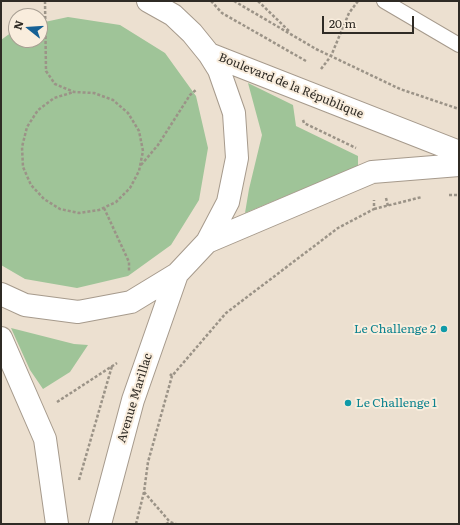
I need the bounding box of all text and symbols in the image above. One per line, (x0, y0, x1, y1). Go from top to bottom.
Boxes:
north arrow (8, 8, 48, 48)
scale bar (324, 8, 416, 34)
text: 20 m (329, 14, 356, 32)
text: N (8, 18, 26, 32)
street label: Boulevard de la République (216, 50, 366, 122)
place label: Le Challenge 2 (354, 322, 436, 336)
marker: Le Challenge 2 (439, 324, 449, 334)
street label: Avenue Marillac (115, 352, 155, 444)
place label: Le Challenge 1 (356, 396, 437, 410)
marker: Le Challenge 1 (343, 398, 353, 408)

